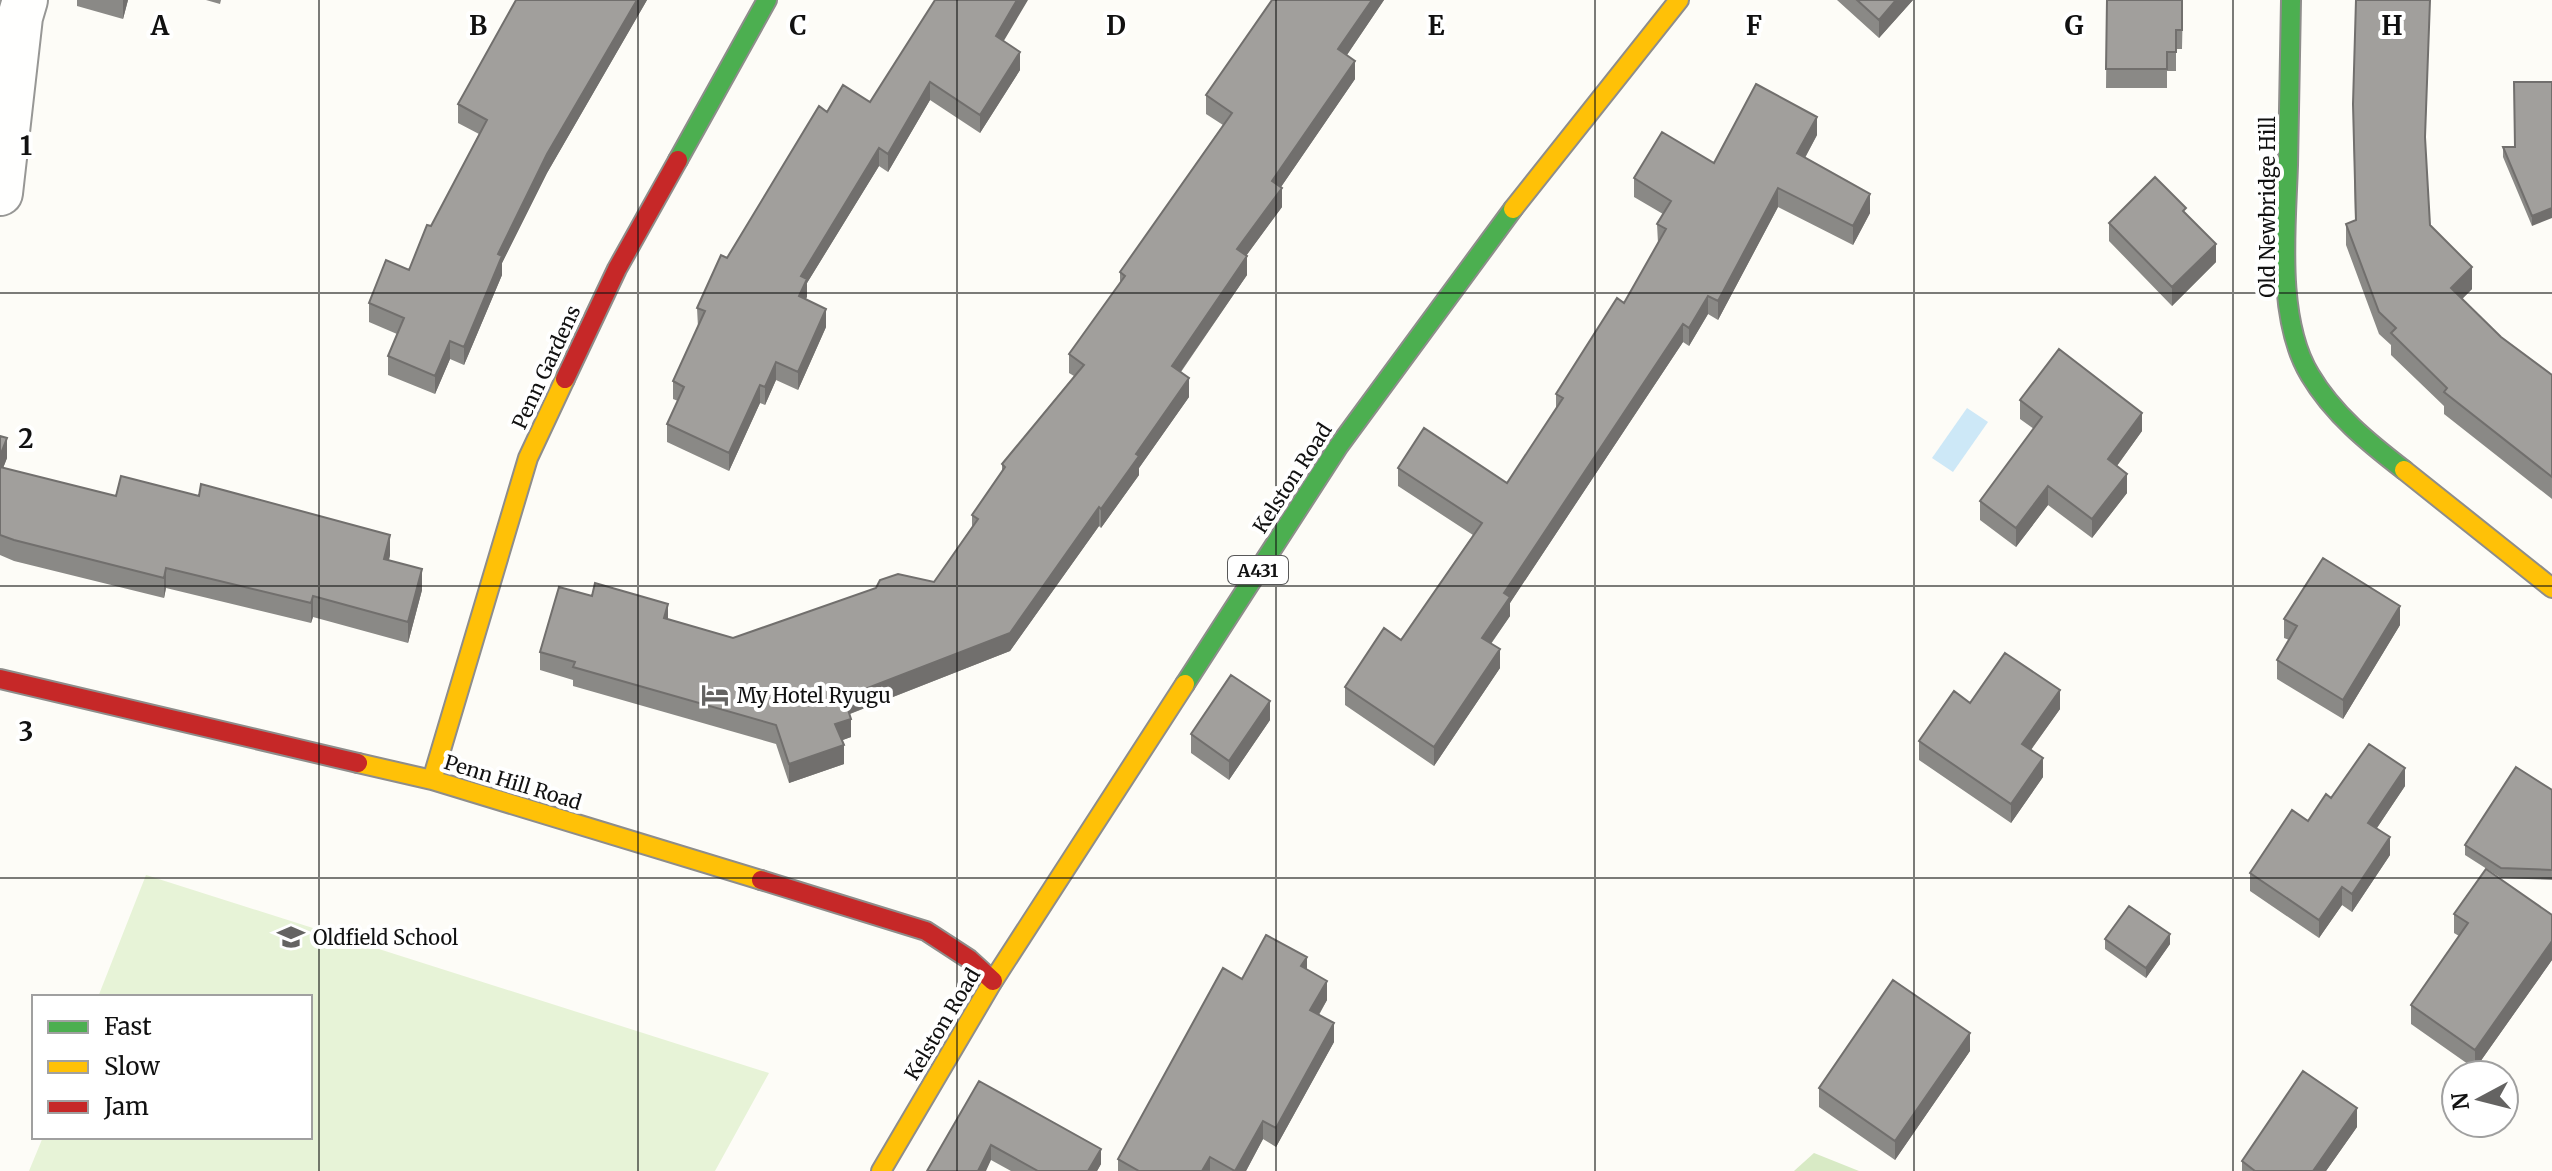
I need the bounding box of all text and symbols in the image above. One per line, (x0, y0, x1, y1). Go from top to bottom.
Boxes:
text: A (150, 9, 170, 42)
text: B (469, 9, 487, 42)
text: C (789, 9, 807, 42)
text: D (1106, 9, 1126, 42)
text: E (1428, 9, 1445, 42)
text: F (1746, 9, 1762, 42)
text: G (2065, 9, 2084, 42)
text: H (2381, 9, 2403, 42)
street label: Old Newbridge Hill (2255, 116, 2280, 298)
text: 1 (20, 129, 32, 162)
street label: Penn Gardens (506, 301, 586, 433)
street label: Kelston Road (1247, 418, 1337, 538)
text: 2 (18, 422, 34, 455)
road number: A431 (1228, 556, 1288, 584)
hotel icon: My Hotel Ryugu (700, 680, 730, 710)
place label: My Hotel Ryugu (737, 683, 891, 708)
text: 3 (19, 715, 33, 748)
street label: Penn Hill Road (441, 749, 585, 815)
school or university icon: Oldfield School (276, 922, 306, 952)
place label: Oldfield School (313, 925, 458, 950)
street label: Kelston Road (899, 964, 985, 1084)
legend (32, 995, 312, 1139)
text: Fast (104, 1011, 152, 1042)
text: Slow (104, 1051, 160, 1082)
north arrow (2440, 1059, 2520, 1139)
text: N (2445, 1090, 2475, 1112)
text: Jam (103, 1091, 149, 1122)

